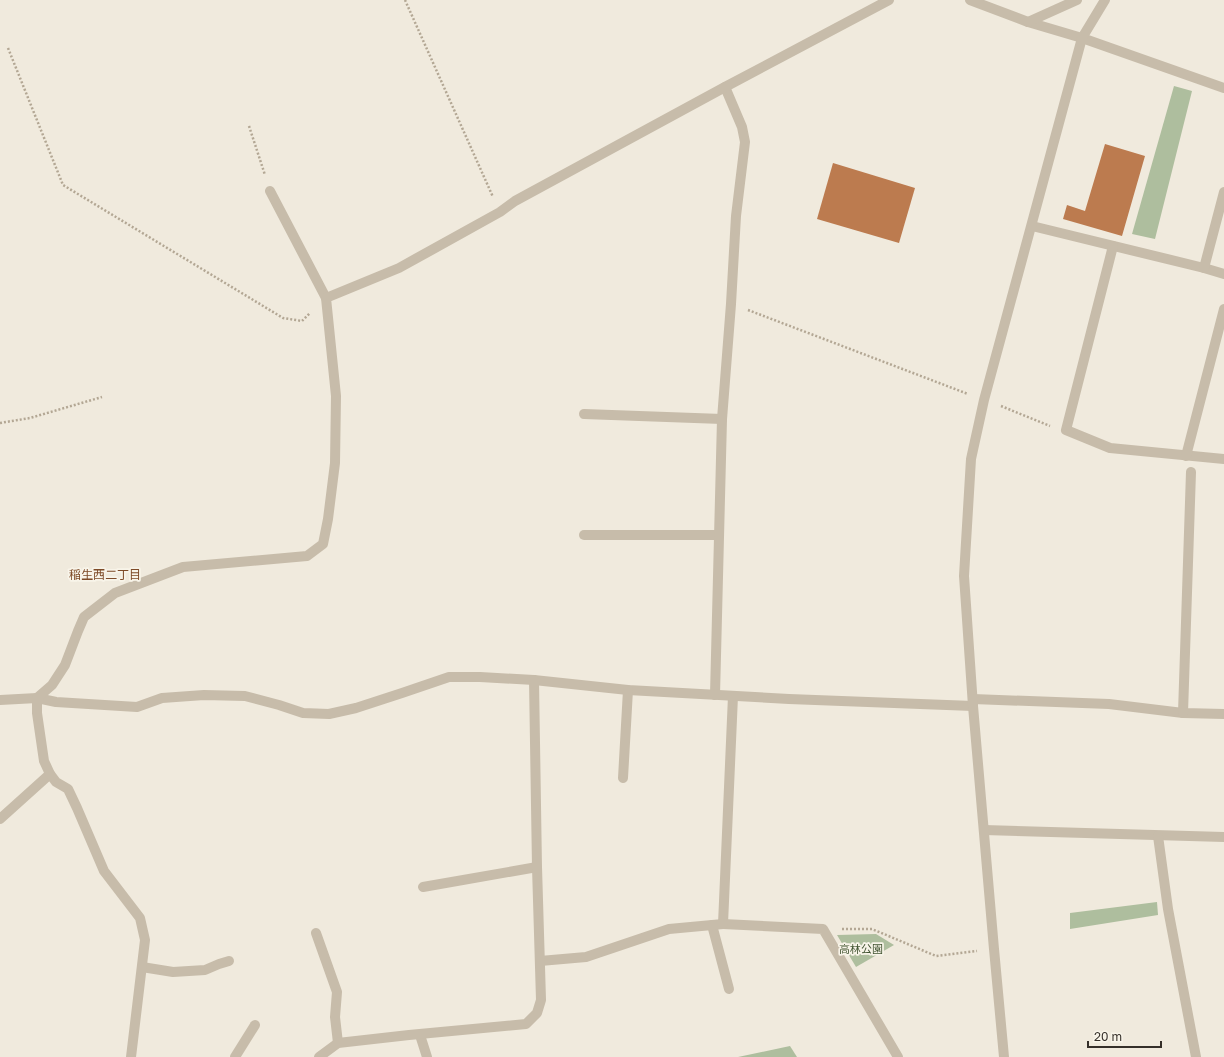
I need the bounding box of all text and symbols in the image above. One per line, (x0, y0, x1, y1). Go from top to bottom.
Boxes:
district label: 稲生西二丁目 (69, 567, 141, 582)
park label: 高林公園 (839, 942, 883, 955)
scale bar (1088, 1023, 1161, 1049)
text: 20 m (1094, 1029, 1122, 1044)

